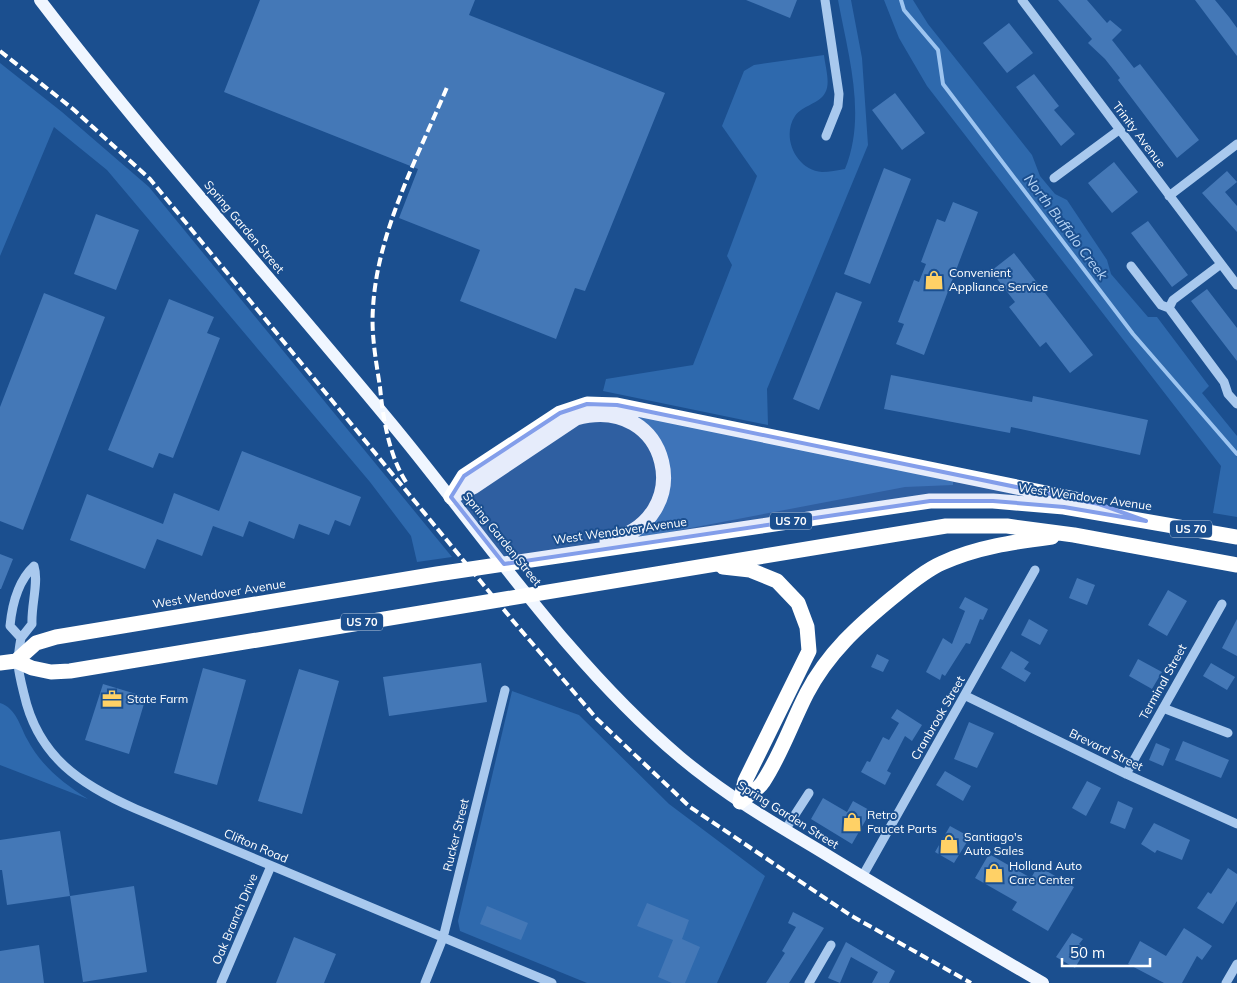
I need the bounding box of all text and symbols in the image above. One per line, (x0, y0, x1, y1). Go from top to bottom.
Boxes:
street label: Trinity Avenue (1110, 99, 1169, 171)
water label: North Buffalo Creek (1020, 171, 1112, 284)
street label: Spring Garden Street (201, 177, 288, 276)
place label: Convenient Appliance Service (949, 265, 1048, 294)
shop icon: Convenient Appliance Service (923, 269, 945, 291)
street label: West Wendover Avenue (1017, 480, 1153, 513)
street label: Spring Garden Street (460, 489, 545, 589)
road number: US 70 (770, 512, 812, 530)
street label: West Wendover Avenue (552, 514, 688, 547)
road number: US 70 (1170, 520, 1212, 538)
street label: West Wendover Avenue (151, 576, 287, 611)
road number: US 70 (341, 614, 383, 630)
street label: Terminal Street (1136, 641, 1189, 722)
street label: Cranbrook Street (907, 673, 968, 762)
office icon: State Farm (101, 688, 123, 710)
place label: State Farm (127, 691, 188, 706)
street label: Brevard Street (1067, 725, 1146, 774)
street label: Spring Garden Street (735, 777, 842, 852)
street label: Rucker Street (439, 797, 472, 873)
place label: Retro Faucet Parts (867, 807, 937, 836)
shop icon: Retro Faucet Parts (841, 811, 863, 833)
street label: Clifton Road (222, 825, 291, 866)
place label: Santiago's Auto Sales (964, 829, 1024, 858)
shop icon: Santiago's Auto Sales (938, 833, 960, 855)
place label: Holland Auto Care Center (1009, 858, 1082, 887)
shop icon: Holland Auto Care Center (983, 862, 1005, 884)
street label: Oak Branch Drive (209, 871, 261, 967)
scale bar (1062, 936, 1150, 968)
text: 50 m (1070, 943, 1105, 962)

